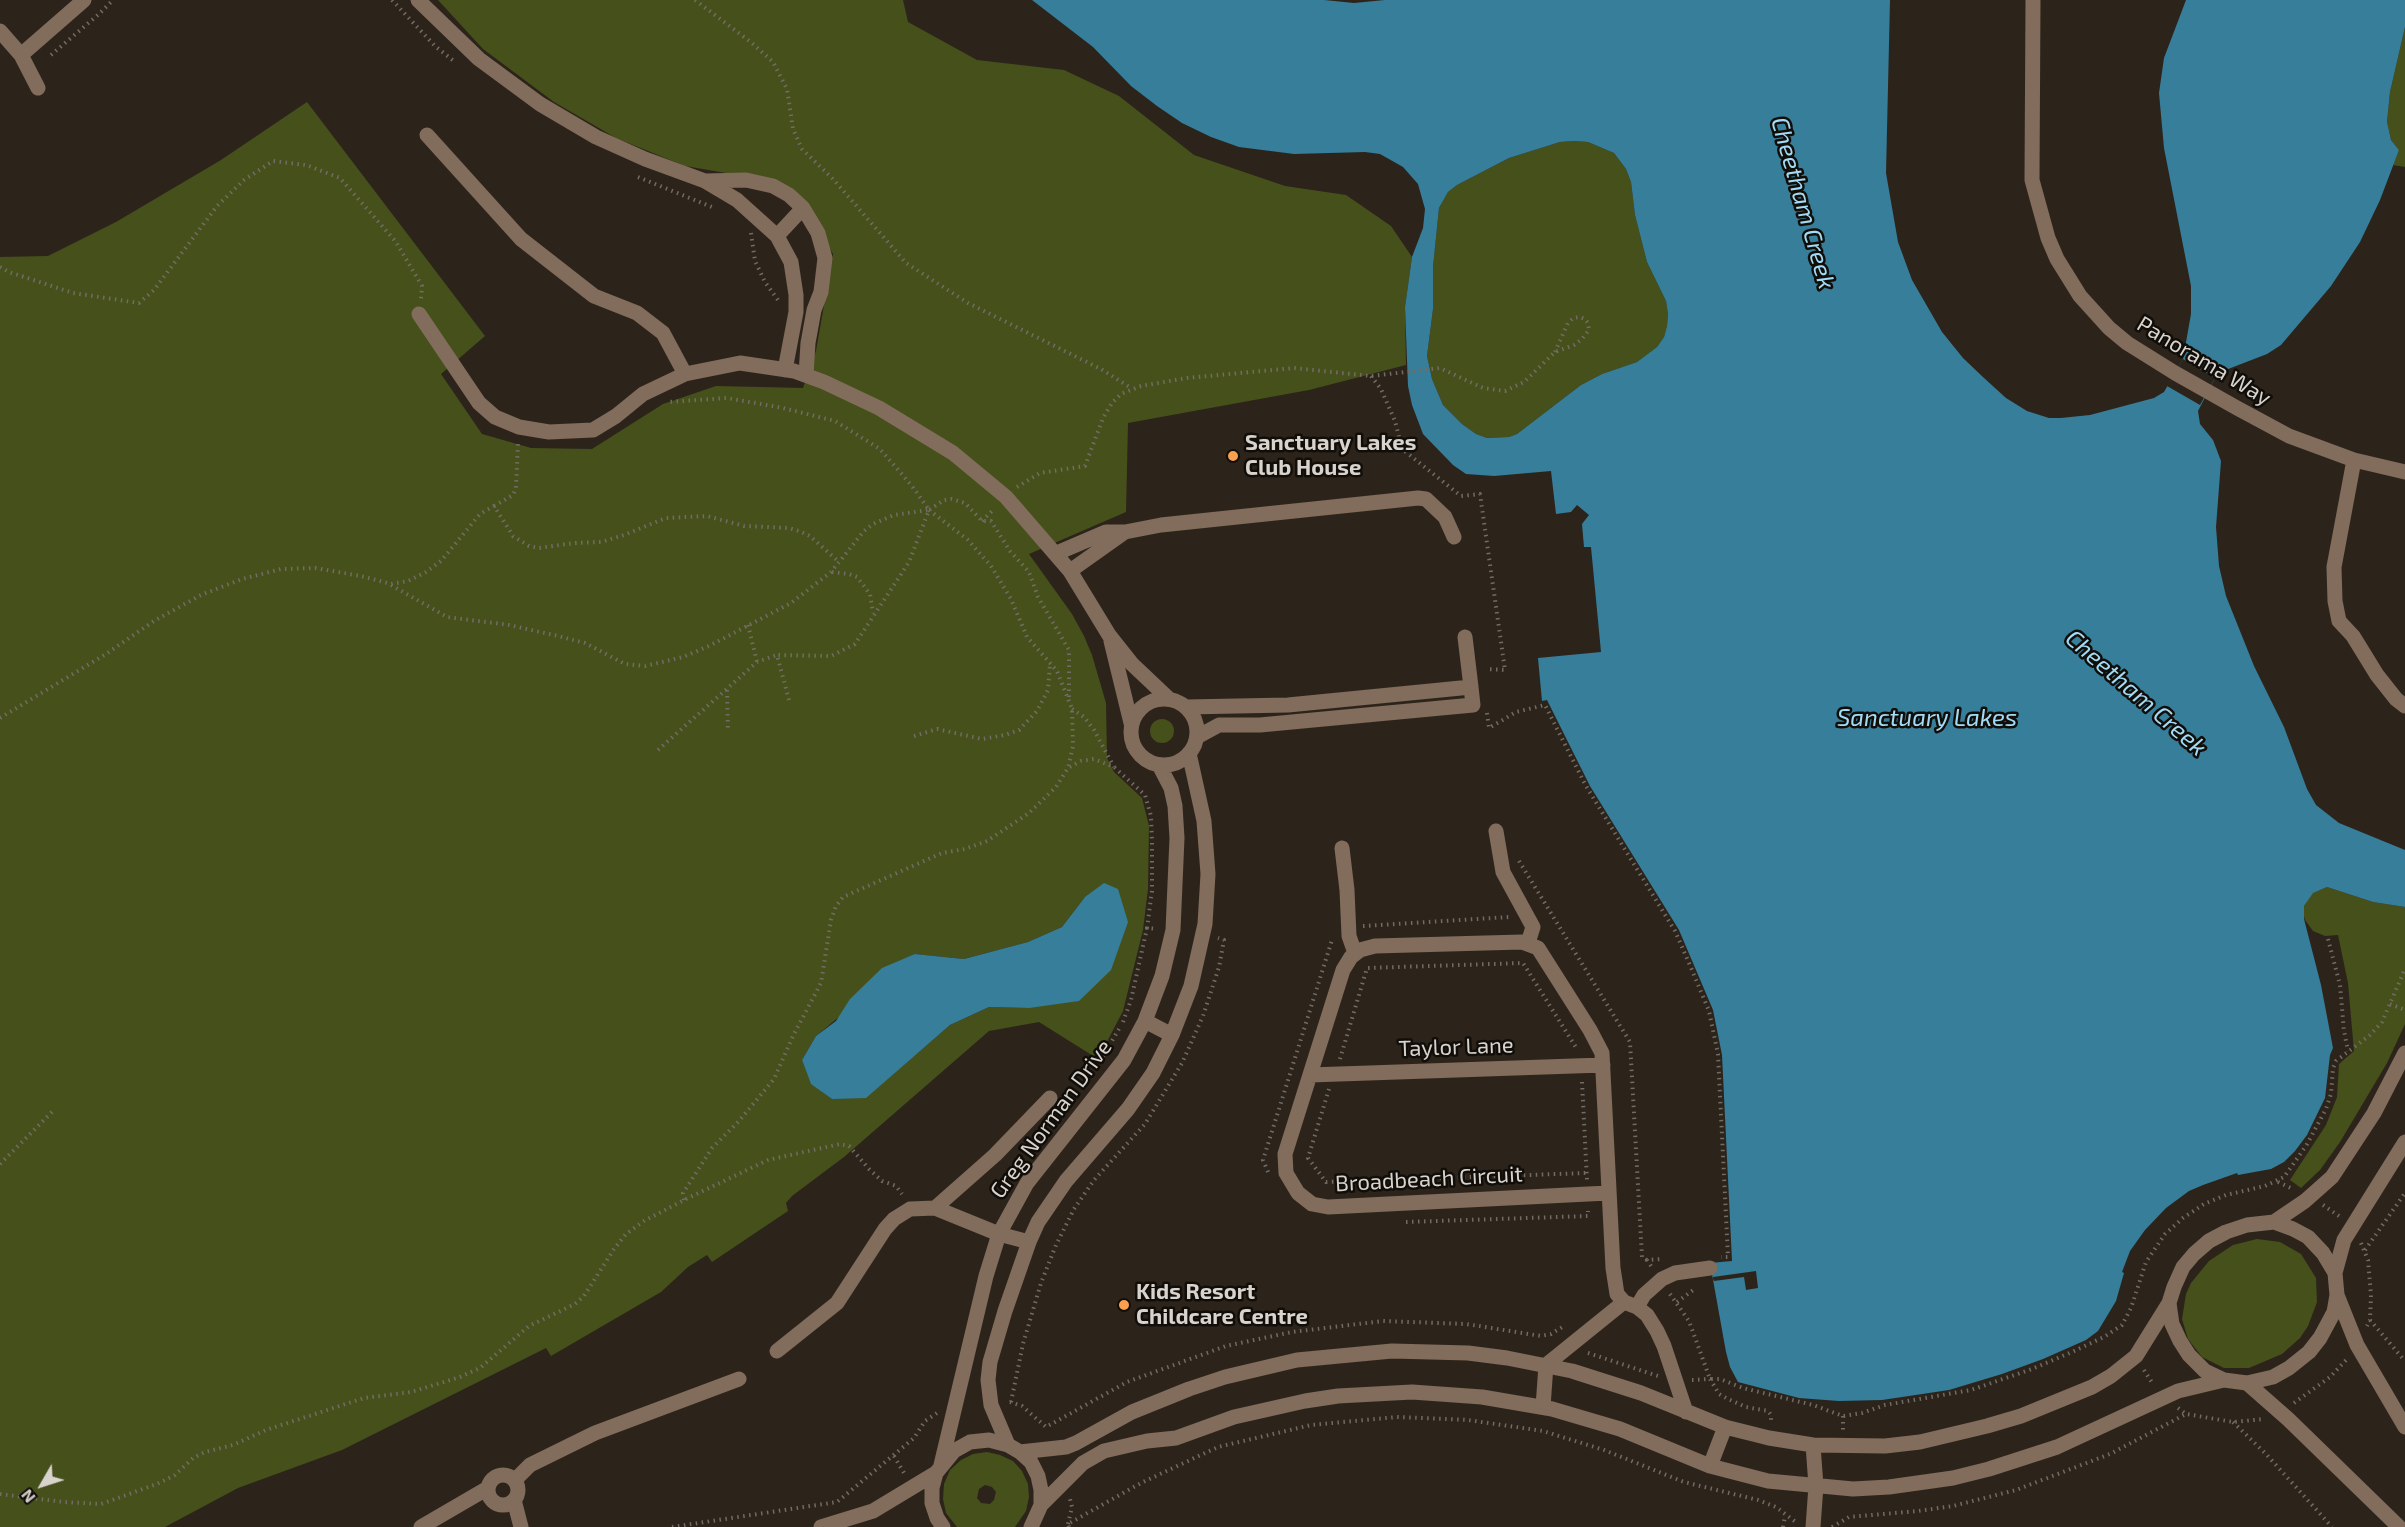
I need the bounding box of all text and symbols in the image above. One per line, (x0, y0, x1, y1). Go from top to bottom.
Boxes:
water label: Cheetham Creek (1765, 114, 1841, 292)
street label: Panorama Way (2132, 311, 2276, 411)
place label: Sanctuary Lakes Club House (1245, 430, 1416, 482)
marker: Sanctuary Lakes Club House (1226, 449, 1240, 463)
water label: Cheetham Creek (2060, 624, 2212, 762)
water label: Sanctuary Lakes (1837, 704, 2017, 732)
street label: Taylor Lane (1398, 1032, 1514, 1062)
street label: Greg Norman Drive (985, 1035, 1117, 1203)
street label: Broadbeach Circuit (1334, 1161, 1524, 1197)
place label: Kids Resort Childcare Centre (1136, 1279, 1308, 1330)
marker: Kids Resort Childcare Centre (1117, 1298, 1131, 1312)
north arrow (12, 1455, 72, 1515)
text: N (17, 1486, 39, 1507)

